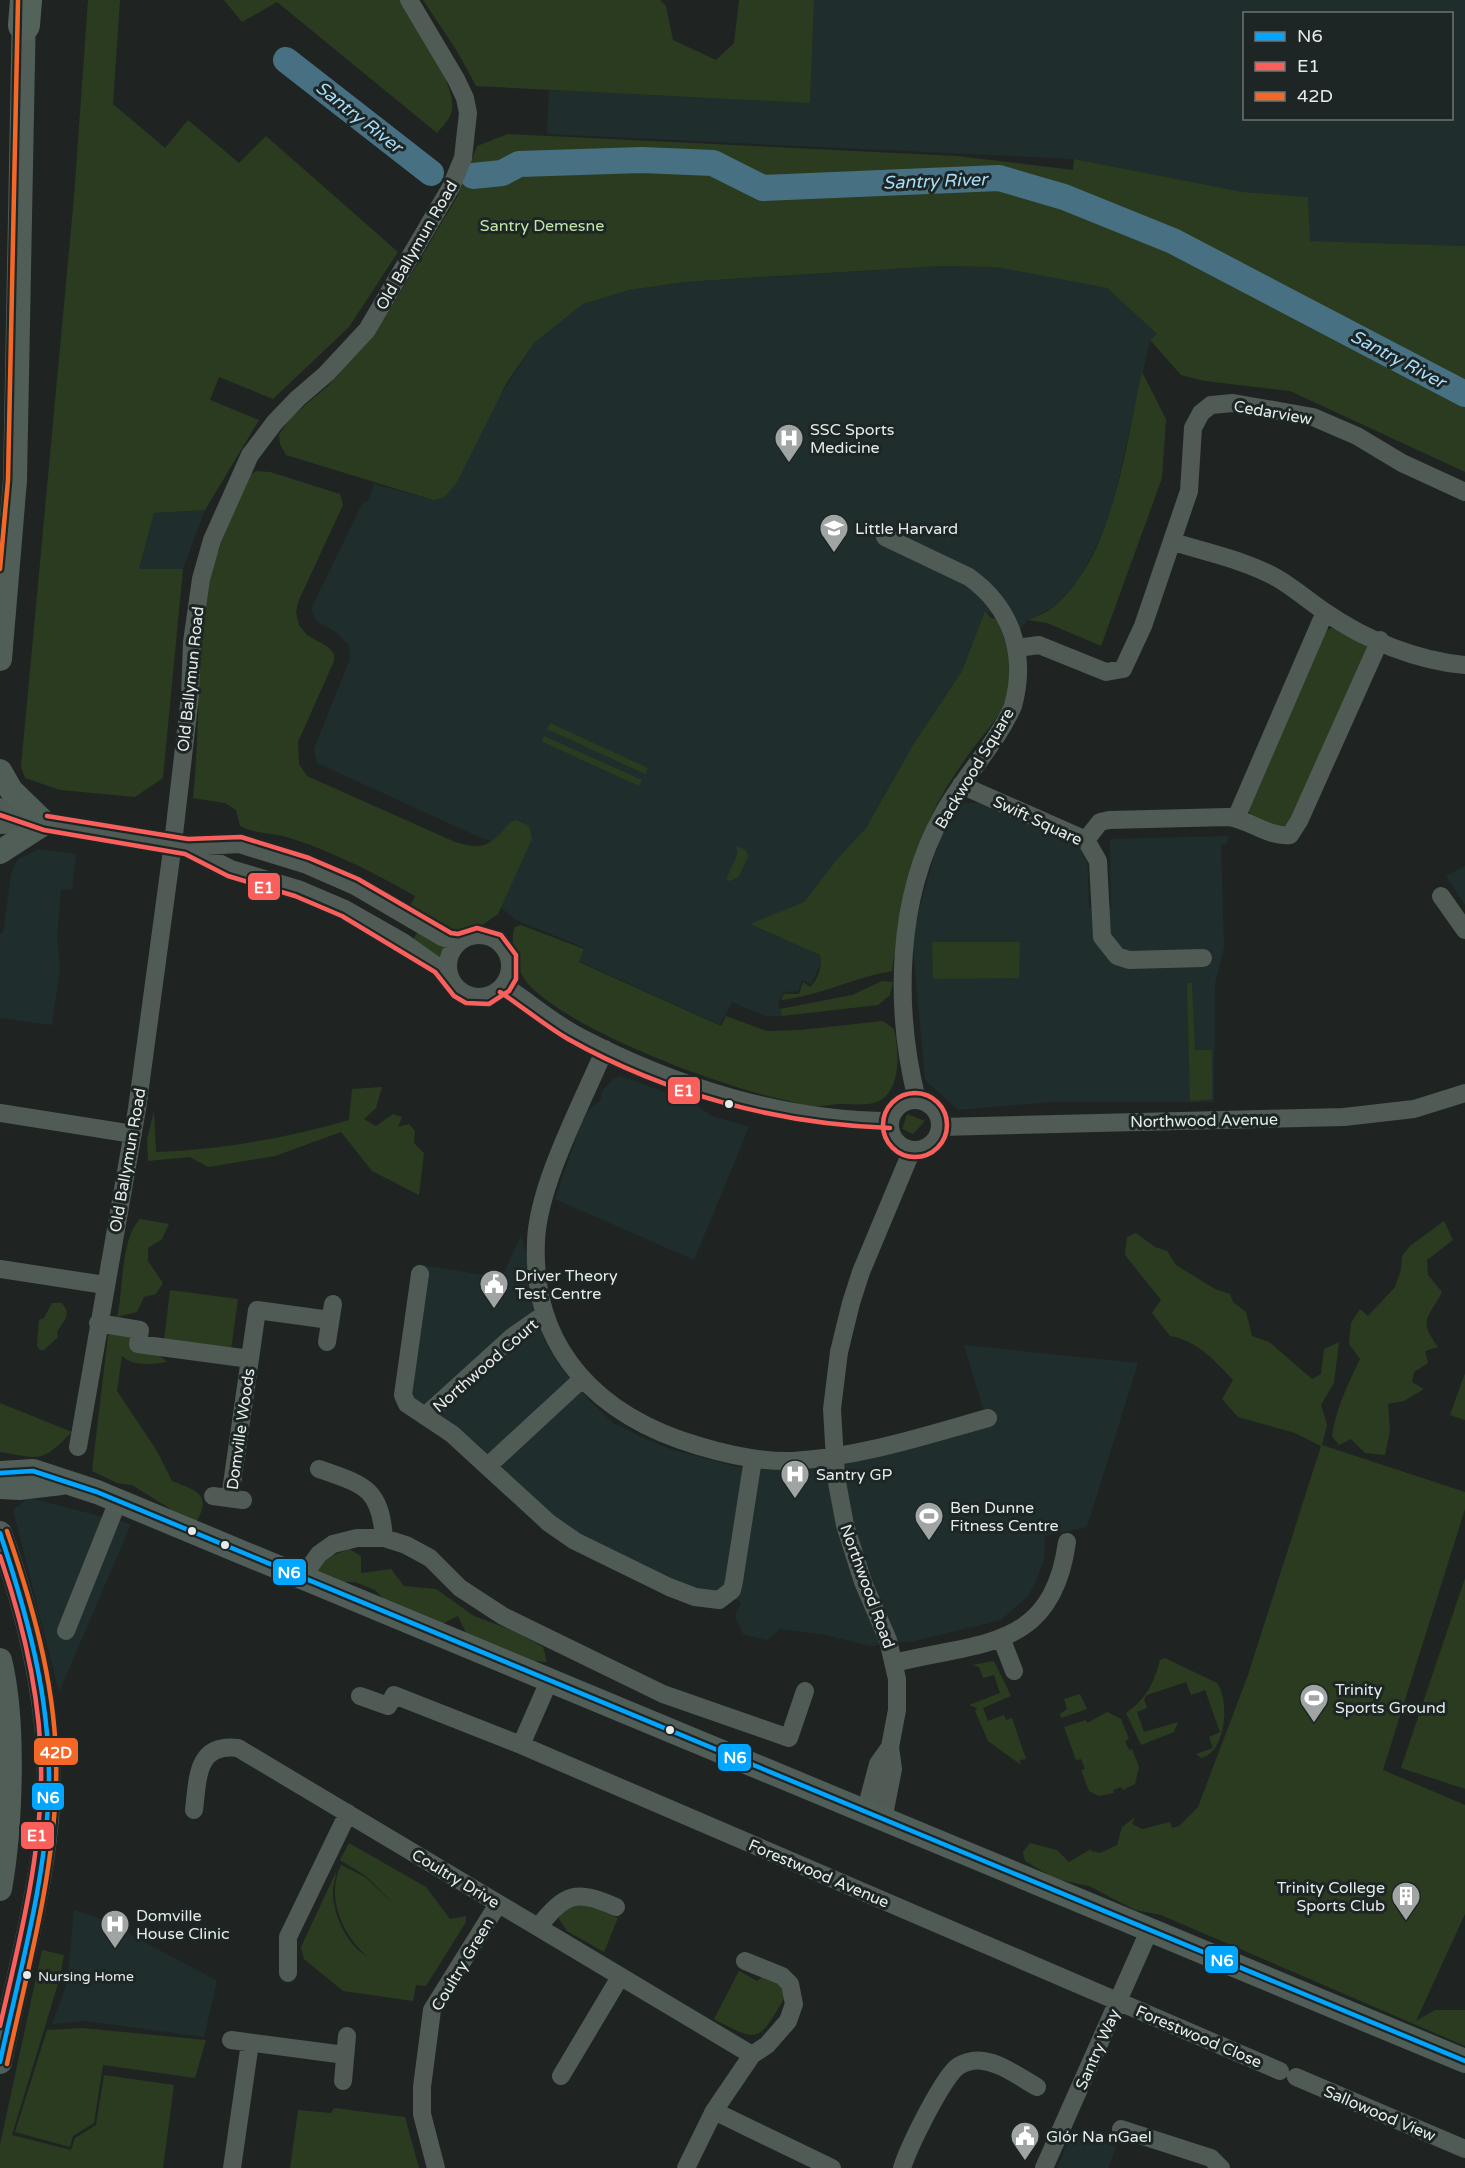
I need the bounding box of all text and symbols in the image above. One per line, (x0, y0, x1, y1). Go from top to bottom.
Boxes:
legend (1243, 12, 1453, 120)
text: N6 (1297, 25, 1323, 47)
text: E1 (1297, 55, 1320, 77)
water label: Santry River (311, 76, 408, 159)
text: 42D (1297, 85, 1333, 107)
water label: Santry River (883, 168, 989, 194)
street label: Old Ballymun Road (372, 177, 462, 314)
park label: Santry Demesne (480, 216, 604, 236)
water label: Santry River (1347, 325, 1451, 394)
street label: Cedarview (1232, 396, 1314, 430)
place label: SSC Sports Medicine (810, 420, 894, 458)
hospital icon: SSC Sports Medicine (773, 422, 805, 464)
school or university icon: Little Harvard (818, 512, 850, 554)
place label: Little Harvard (855, 519, 958, 539)
street label: Old Ballymun Road (173, 605, 209, 753)
street label: Backwood Square (931, 705, 1019, 832)
street label: Swift Square (990, 792, 1085, 850)
line badge: E1 (247, 872, 281, 901)
text: E1 (254, 878, 274, 898)
line badge: E1 (667, 1076, 701, 1105)
text: E1 (674, 1081, 694, 1101)
street label: Old Ballymun Road (105, 1086, 151, 1234)
unlabelled marker (723, 1098, 735, 1110)
street label: Northwood Avenue (1130, 1110, 1278, 1132)
place label: Driver Theory Test Centre (515, 1266, 618, 1304)
public building icon: Driver Theory Test Centre (478, 1268, 510, 1310)
street label: Northwood Court (429, 1315, 542, 1417)
street label: Domville Woods (223, 1367, 259, 1491)
hospital icon: Santry GP (779, 1458, 811, 1500)
place label: Santry GP (816, 1465, 893, 1485)
place label: Ben Dunne Fitness Centre (950, 1498, 1059, 1536)
sports icon: Ben Dunne Fitness Centre (913, 1500, 945, 1542)
street label: Northwood Road (835, 1522, 899, 1651)
unlabelled marker (186, 1525, 198, 1537)
unlabelled marker (219, 1539, 231, 1551)
line badge: N6 (272, 1558, 307, 1586)
text: N6 (278, 1563, 300, 1583)
place label: Trinity Sports Ground (1335, 1680, 1446, 1718)
sports icon: Trinity Sports Ground (1298, 1682, 1330, 1724)
unlabelled marker (664, 1724, 676, 1736)
line badge: 42D (33, 1737, 79, 1766)
text: 42D (40, 1743, 72, 1763)
line badge: N6 (717, 1743, 752, 1772)
text: N6 (724, 1748, 746, 1768)
line badge: N6 (31, 1782, 65, 1811)
text: N6 (37, 1788, 59, 1808)
line badge: E1 (20, 1821, 55, 1850)
text: E1 (27, 1826, 47, 1846)
street label: Forestwood Avenue (745, 1835, 892, 1913)
street label: Coultry Drive (408, 1845, 503, 1913)
place label: Trinity College Sports Club (1277, 1878, 1385, 1916)
building icon: Trinity College Sports Club (1390, 1880, 1422, 1922)
place label: Domville House Clinic (136, 1906, 230, 1944)
hospital icon: Domville House Clinic (99, 1908, 131, 1950)
street label: Coultry Green (427, 1914, 499, 2015)
line badge: N6 (1204, 1945, 1239, 1974)
text: N6 (1211, 1951, 1233, 1971)
place label: Nursing Home (38, 1968, 134, 1985)
marker: Nursing Home (21, 1969, 33, 1981)
street label: Forestwood Close (1132, 2001, 1265, 2073)
street label: Santry Way (1071, 2006, 1125, 2093)
street label: Sallowood View (1321, 2081, 1439, 2147)
public building icon: Glór Na nGael (1009, 2120, 1041, 2162)
place label: Glór Na nGael (1046, 2127, 1152, 2147)

